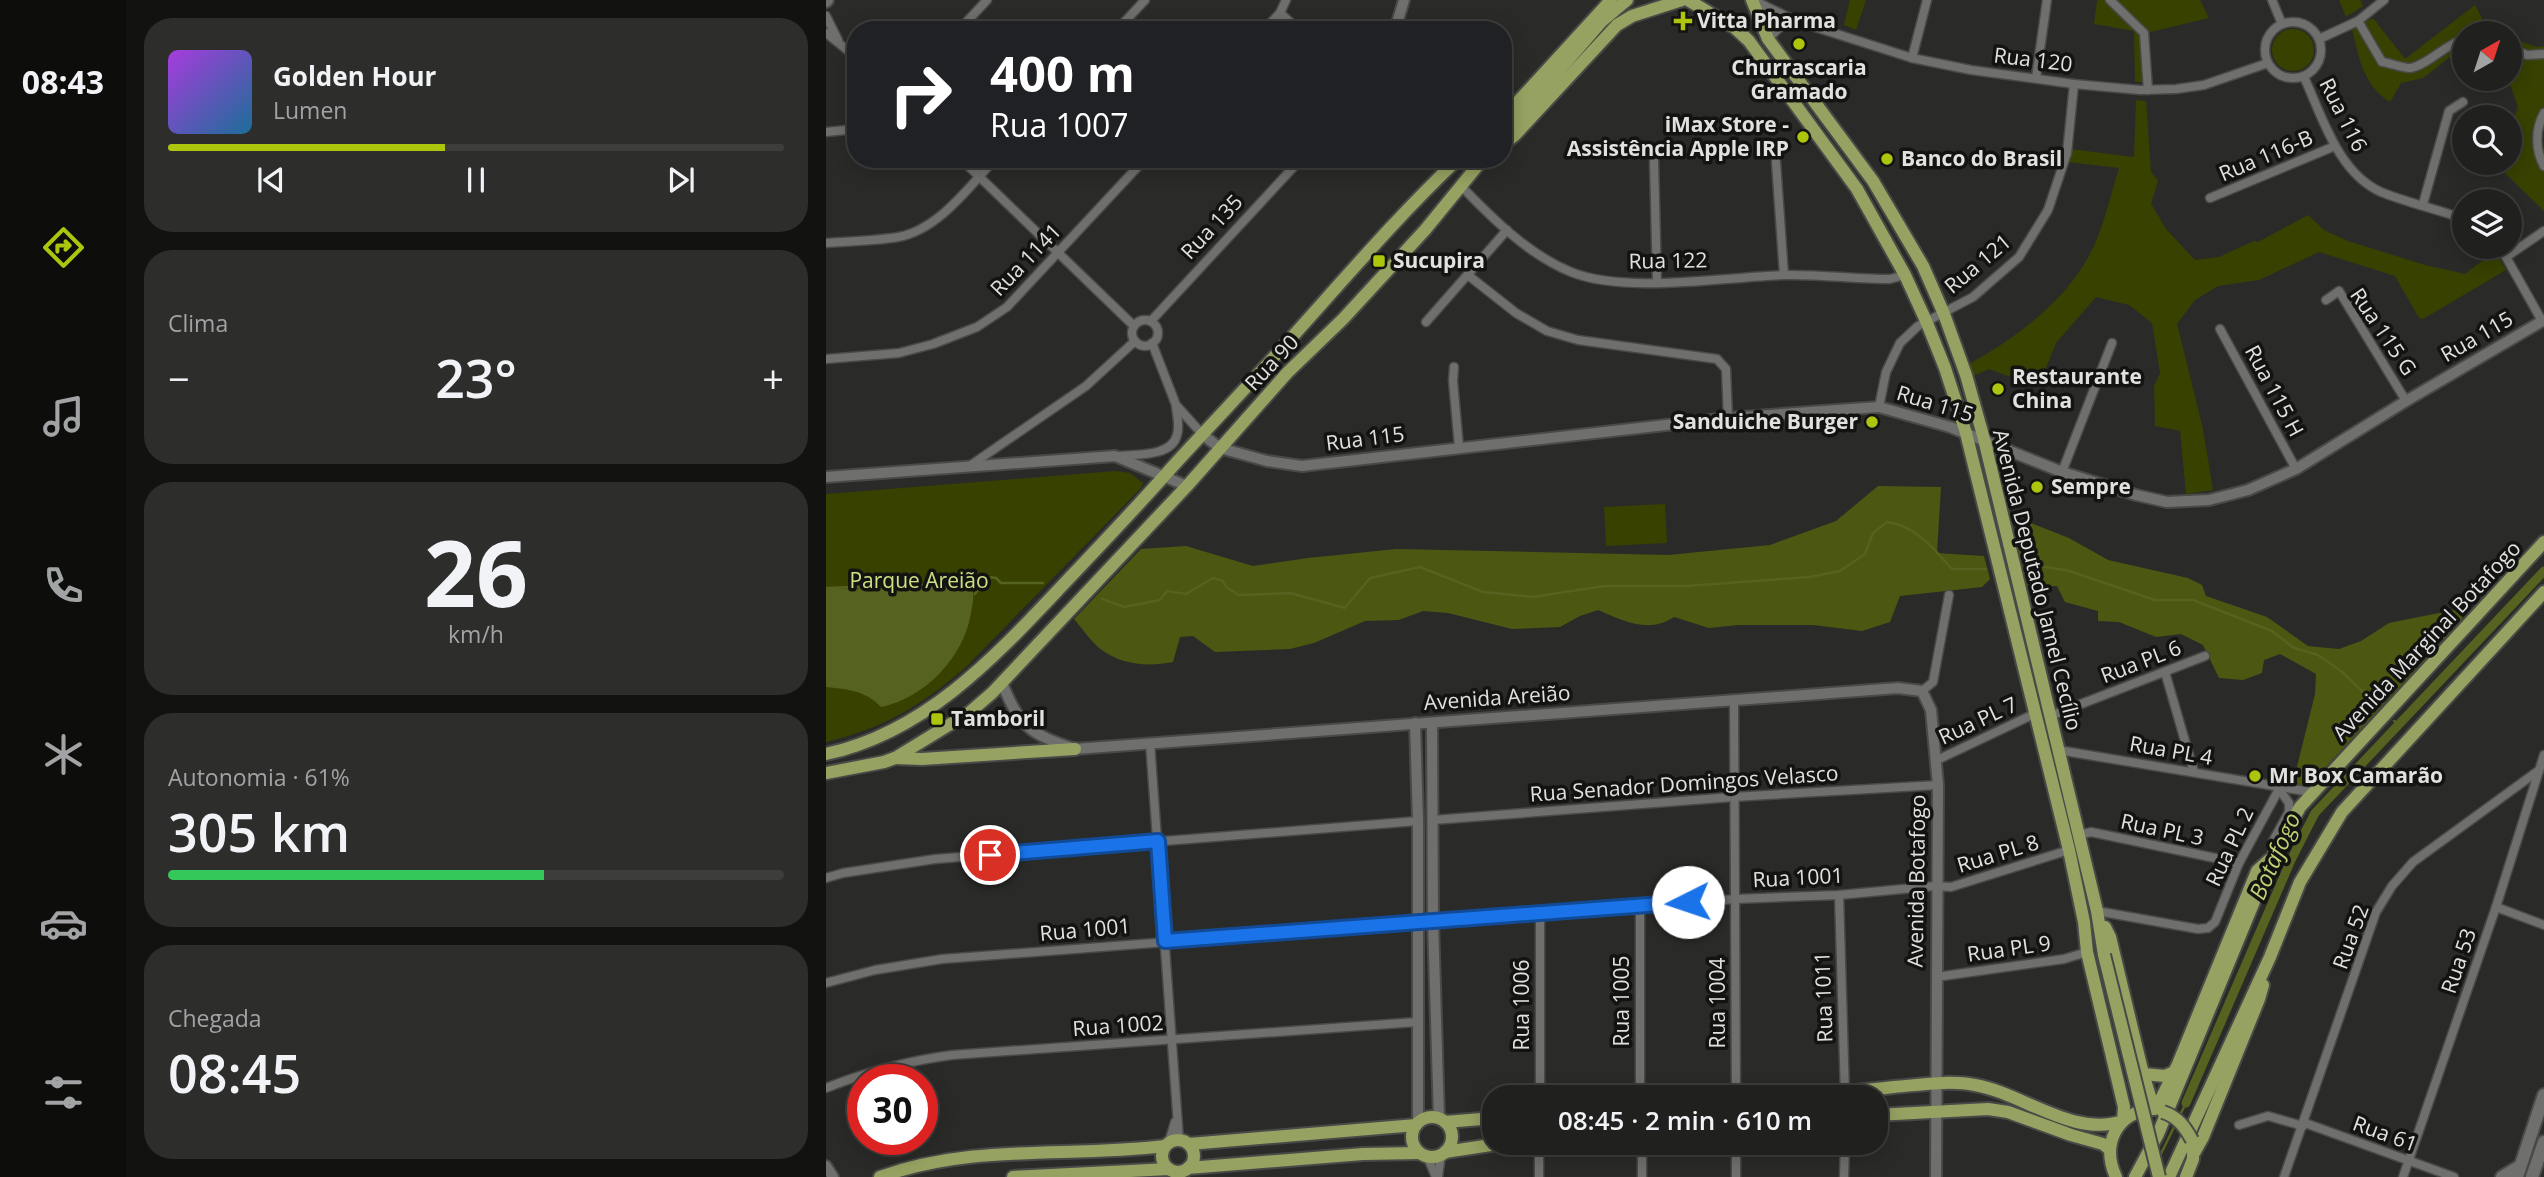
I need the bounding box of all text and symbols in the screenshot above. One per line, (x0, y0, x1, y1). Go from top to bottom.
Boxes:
place label: Vitta Pharma (1697, 6, 1836, 34)
marker: Vitta Pharma (1675, 13, 1691, 29)
north arrow (2452, 21, 2522, 91)
map controls (2452, 21, 2522, 259)
marker: Churrascaria Gramado (1791, 36, 1807, 52)
text: 400 m (990, 40, 1135, 106)
street label: Rua 120 (1992, 40, 2074, 78)
icon: right (875, 49, 966, 140)
place label: Churrascaria Gramado (1731, 53, 1867, 105)
text: Golden Hour (273, 58, 436, 94)
text: 08:43 (22, 60, 104, 103)
street label: Rua 116 (2313, 73, 2374, 156)
text: Lumen (273, 94, 347, 126)
text: Rua 1007 (990, 103, 1129, 146)
button: search (2452, 105, 2522, 175)
place label: iMax Store - Assistência Apple IRP (1567, 110, 1789, 162)
street label: Rua 116-B (2214, 123, 2317, 187)
marker: iMax Store - Assistência Apple IRP (1795, 129, 1811, 145)
place label: Banco do Brasil (1901, 144, 2062, 172)
marker: Banco do Brasil (1879, 151, 1895, 167)
icon: previous (252, 161, 290, 199)
icon: pause (457, 161, 495, 199)
icon: next (662, 161, 700, 199)
street label: Rua 135 (1174, 188, 1248, 265)
button: layers (2452, 189, 2522, 259)
street label: Rua 1141 (984, 217, 1067, 302)
icon: directions (39, 223, 88, 272)
street label: Rua 121 (1938, 227, 2017, 299)
street label: Rua 122 (1628, 245, 1708, 275)
place label: Sucupira (1393, 246, 1485, 274)
marker: Sucupira (1371, 253, 1387, 269)
street label: Rua 115 G (2344, 282, 2423, 381)
street label: Rua 115 (2435, 304, 2518, 368)
text: Clima (168, 307, 228, 339)
street label: Rua 90 (1238, 328, 1304, 396)
street label: Rua 115 H (2239, 340, 2311, 441)
text: 23° (435, 342, 517, 413)
text: − (168, 352, 190, 404)
text: + (762, 352, 784, 404)
place label: Restaurante China (2012, 362, 2142, 414)
street label: Rua 115 (1893, 378, 1977, 428)
marker: Restaurante China (1990, 381, 2006, 397)
icon: music (39, 392, 88, 441)
place label: Sanduiche Burger (1673, 407, 1858, 435)
marker: Sanduiche Burger (1864, 414, 1880, 430)
street label: Rua 115 (1324, 419, 1406, 457)
street label: Avenida Deputado Jamel Cecílio (1987, 426, 2089, 733)
place label: Sempre (2051, 472, 2131, 500)
marker: Sempre (2029, 479, 2045, 495)
text: 26 (424, 510, 528, 634)
street label: Avenida Marginal Botafogo (2326, 534, 2527, 746)
icon: phone (39, 561, 88, 610)
park label: Parque Areião (849, 566, 989, 594)
text: km/h (448, 618, 504, 650)
street label: Rua PL 6 (2096, 633, 2185, 689)
street label: Avenida Areião (1423, 678, 1571, 716)
street label: Rua PL 7 (1934, 690, 2022, 751)
place label: Tamboril (951, 704, 1045, 732)
marker: Tamboril (929, 711, 945, 727)
street label: Rua PL 4 (2127, 729, 2215, 771)
icon: climate (39, 730, 88, 779)
street label: Rua Senador Domingos Velasco (1529, 758, 1839, 808)
text: Autonomia · 61% (168, 761, 350, 793)
place label: Mr Box Camarão (2269, 761, 2443, 789)
marker: Mr Box Camarão (2247, 768, 2263, 784)
street label: Avenida Botafogo (1900, 794, 1932, 968)
text: 305 km (168, 796, 350, 867)
street label: Rua PL 2 (2199, 803, 2260, 891)
street label: Rua PL 3 (2118, 807, 2206, 851)
water label: Botafogo (2241, 807, 2307, 904)
pin (960, 825, 1020, 885)
street label: Rua PL 8 (1953, 827, 2042, 879)
icon: arrive (971, 836, 1009, 874)
street label: Rua 1001 (1752, 861, 1844, 893)
position arrow (1651, 865, 1725, 939)
icon: car (39, 899, 88, 948)
street label: Rua 52 (2325, 900, 2375, 973)
street label: Rua 1001 (1038, 911, 1131, 947)
street label: Rua 53 (2434, 924, 2482, 997)
street label: Rua PL 9 (1965, 928, 2052, 968)
street label: Rua 1011 (1807, 951, 1839, 1043)
street label: Rua 1005 (1607, 956, 1635, 1047)
street label: Rua 1004 (1703, 958, 1731, 1049)
street label: Rua 1006 (1507, 960, 1535, 1051)
text: Chegada (168, 1002, 262, 1034)
street label: Rua 1002 (1072, 1008, 1164, 1042)
text: 08:45 (168, 1037, 301, 1108)
speed limit sign: 30 (847, 1064, 938, 1155)
icon: filters (39, 1068, 88, 1117)
text: 08:45 · 2 min · 610 m (1558, 1102, 1812, 1138)
street label: Rua 61 (2349, 1108, 2422, 1158)

